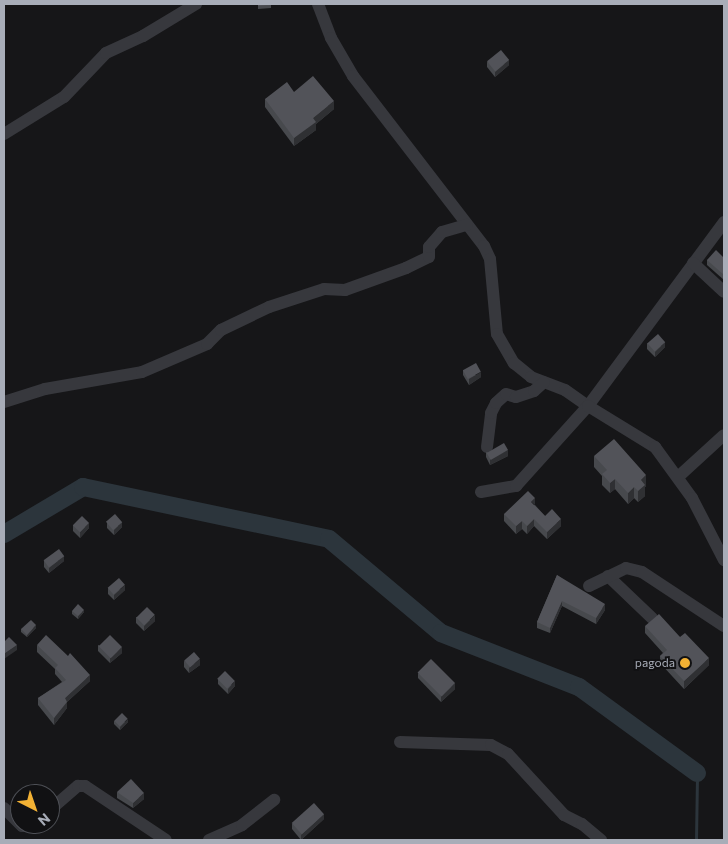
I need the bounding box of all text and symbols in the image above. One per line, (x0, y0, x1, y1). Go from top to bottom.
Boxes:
place label: pagoda (635, 656, 675, 670)
marker: pagoda (679, 657, 691, 669)
north arrow (10, 784, 60, 834)
text: N (35, 810, 54, 830)

